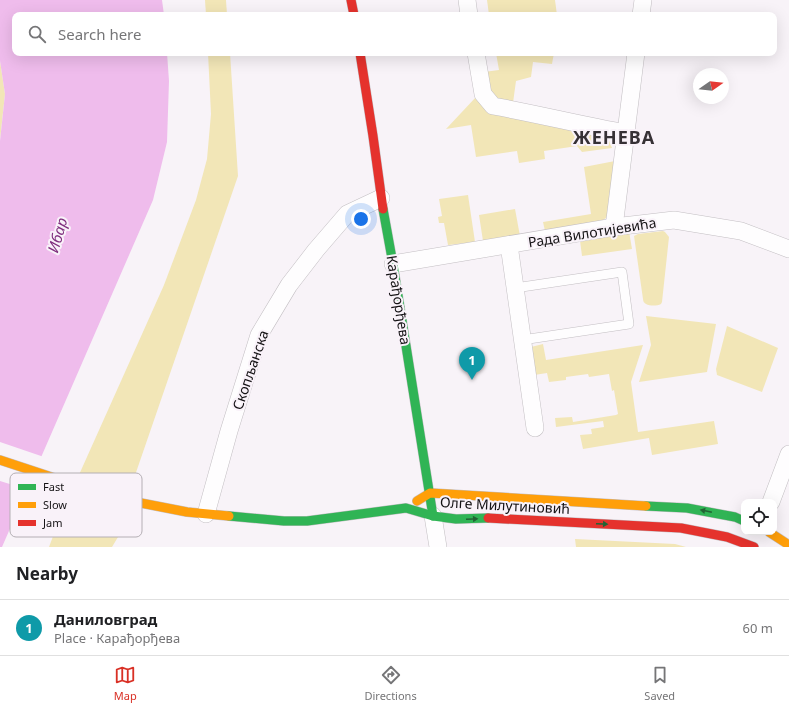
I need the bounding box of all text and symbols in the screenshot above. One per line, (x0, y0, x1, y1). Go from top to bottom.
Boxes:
search box (12, 12, 777, 56)
icon: search (26, 23, 48, 45)
text: Search here (58, 24, 141, 44)
north arrow (693, 68, 729, 104)
district label: ЖЕНЕВА (573, 125, 655, 149)
your location (351, 209, 371, 229)
street label: Рада Вилотијевића (527, 212, 657, 252)
water label: Ибар (42, 215, 72, 255)
street label: Карађорђева (383, 254, 415, 346)
street label: Скопљанска (227, 328, 273, 412)
pin: 1 (459, 347, 485, 380)
legend (10, 473, 142, 537)
text: Fast (43, 479, 64, 494)
street label: Олге Милутиновић (440, 492, 570, 518)
text: Slow (43, 497, 67, 512)
map controls (741, 499, 777, 535)
button: locate (741, 499, 777, 535)
one-way arrow (700, 508, 712, 514)
text: Jam (42, 515, 62, 530)
one-way arrow (466, 516, 479, 522)
one-way arrow (596, 521, 608, 528)
text: Nearby (16, 562, 78, 585)
text: Даниловград (54, 609, 157, 629)
text: 1 (25, 619, 33, 637)
text: 60 m (743, 619, 773, 637)
text: Place · Карађорђева (54, 629, 180, 647)
tab: Map (114, 664, 137, 703)
tab: Directions (364, 664, 417, 703)
tab: Saved (644, 664, 675, 703)

